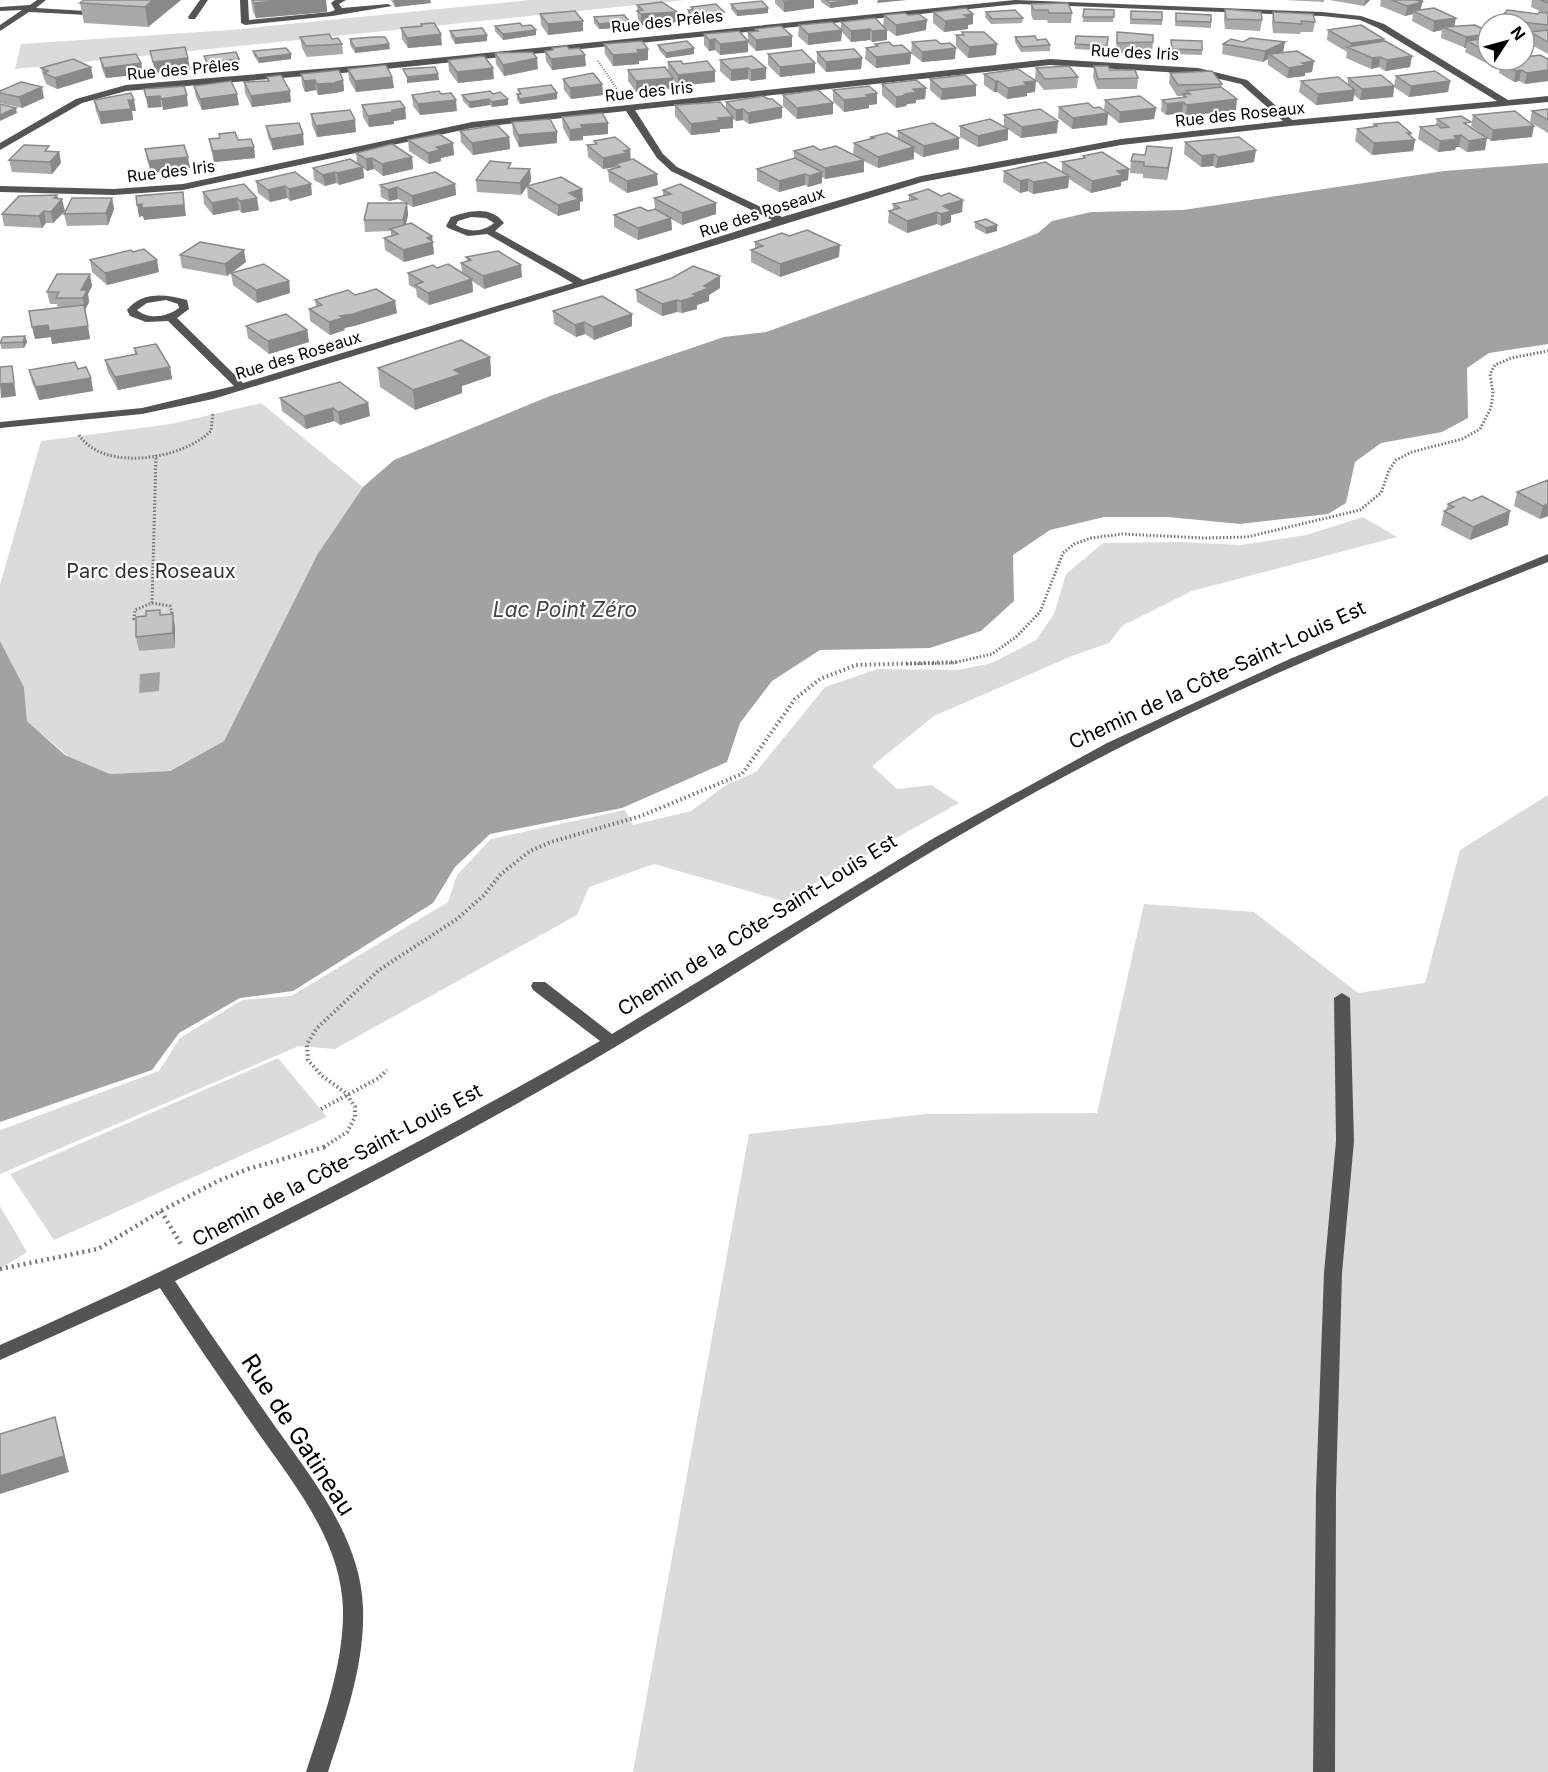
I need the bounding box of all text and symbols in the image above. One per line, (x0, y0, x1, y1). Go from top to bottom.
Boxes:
street label: Rue des Prêles (610, 5, 724, 37)
north arrow (1476, 12, 1536, 72)
text: N (1506, 22, 1530, 44)
street label: Rue des Iris (1090, 40, 1180, 64)
street label: Rue des Prêles (126, 54, 240, 84)
street label: Rue des Iris (604, 76, 694, 106)
street label: Rue des Roseaux (1174, 97, 1306, 131)
street label: Rue des Iris (126, 156, 216, 186)
street label: Rue des Roseaux (697, 182, 827, 242)
street label: Rue des Roseaux (233, 326, 364, 384)
park label: Parc des Roseaux (66, 559, 236, 583)
street label: Chemin de la Côte-Saint-Louis Est (1065, 595, 1369, 754)
water label: Lac Point Zéro (493, 597, 637, 622)
street label: Chemin de la Côte-Saint-Louis Est (613, 829, 901, 1021)
street label: Chemin de la Côte-Saint-Louis Est (188, 1078, 486, 1252)
street label: Rue de Gatineau (235, 1348, 361, 1521)

